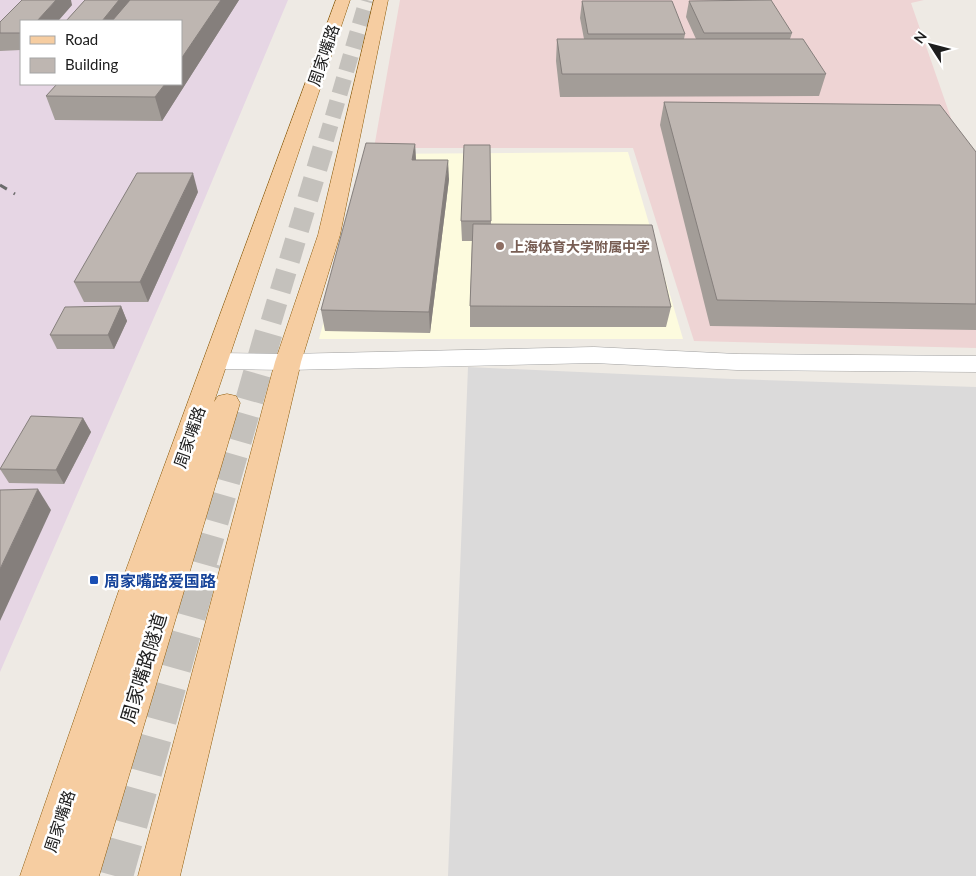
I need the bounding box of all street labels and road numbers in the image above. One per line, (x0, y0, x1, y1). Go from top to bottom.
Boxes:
street label: 周家嘴路 (304, 22, 342, 88)
street label: 周家嘴路 (170, 404, 208, 470)
street label: 周家嘴路隧道 (115, 610, 171, 726)
street label: 周家嘴路 (40, 788, 78, 854)

